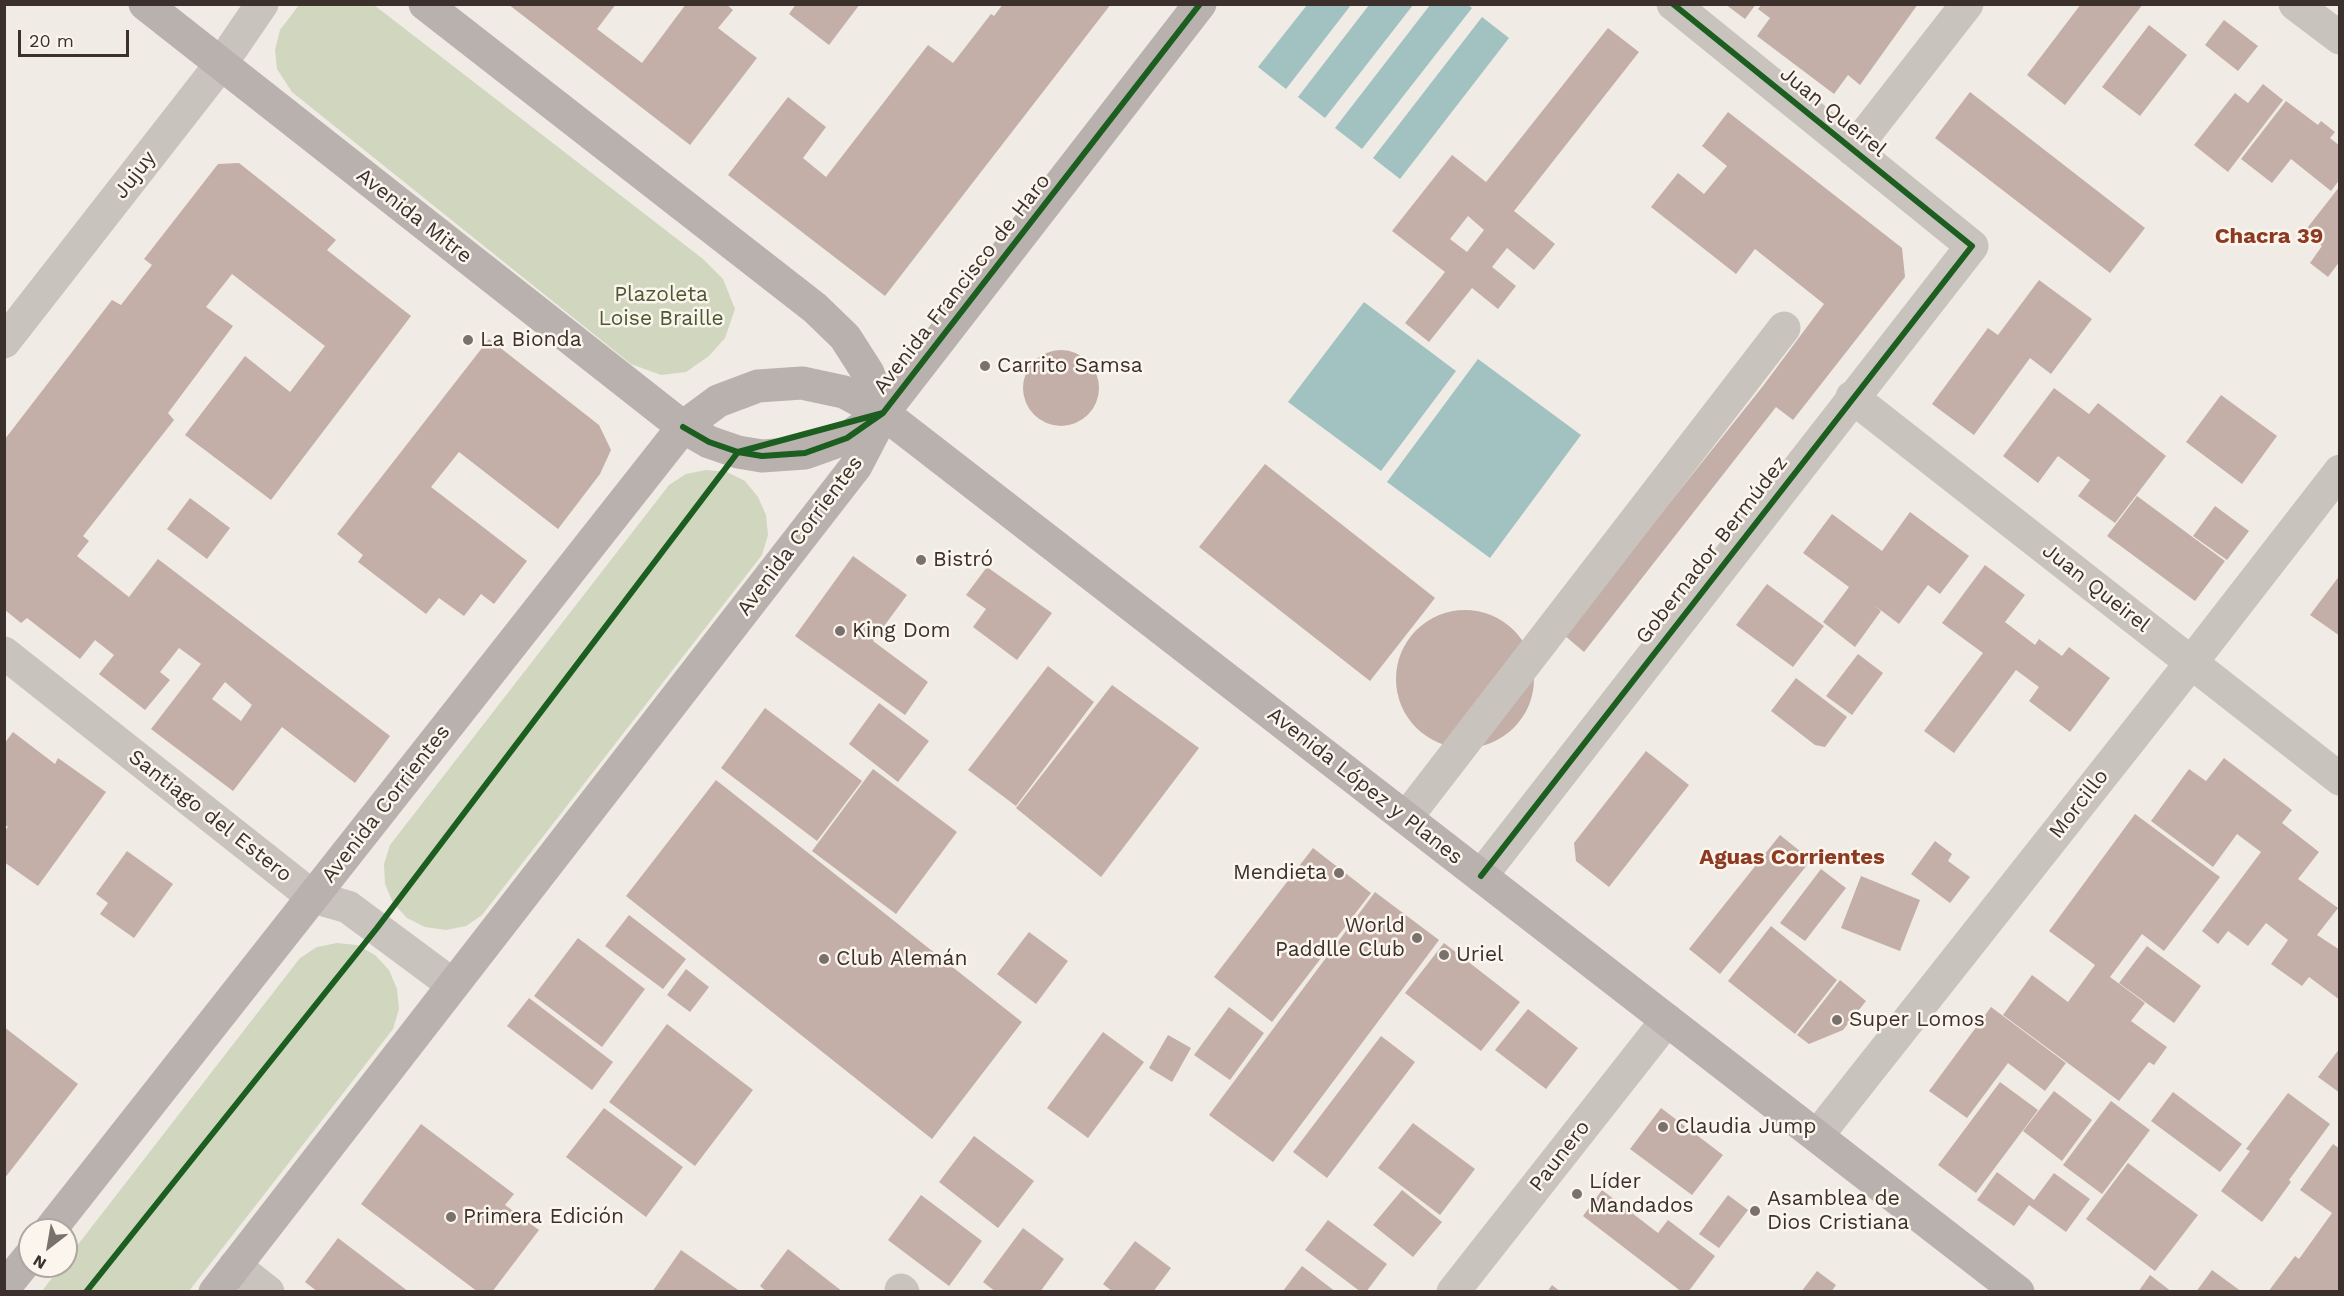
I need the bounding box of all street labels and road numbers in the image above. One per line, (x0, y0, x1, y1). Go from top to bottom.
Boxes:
street label: Juan Queirel (1775, 61, 1891, 163)
street label: Jujuy (108, 146, 162, 204)
street label: Avenida Mitre (351, 163, 477, 269)
street label: Avenida Francisco de Haro (868, 169, 1056, 399)
street label: Avenida Corrientes (732, 451, 868, 621)
street label: Gobernador Bermúdez (1631, 451, 1793, 649)
street label: Juan Queirel (2037, 538, 2155, 638)
street label: Avenida López y Planes (1262, 702, 1468, 870)
street label: Avenida Corrientes (316, 720, 456, 888)
street label: Santiago del Estero (123, 744, 297, 888)
street label: Morcillo (2044, 764, 2114, 844)
street label: Paunero (1524, 1115, 1596, 1197)

